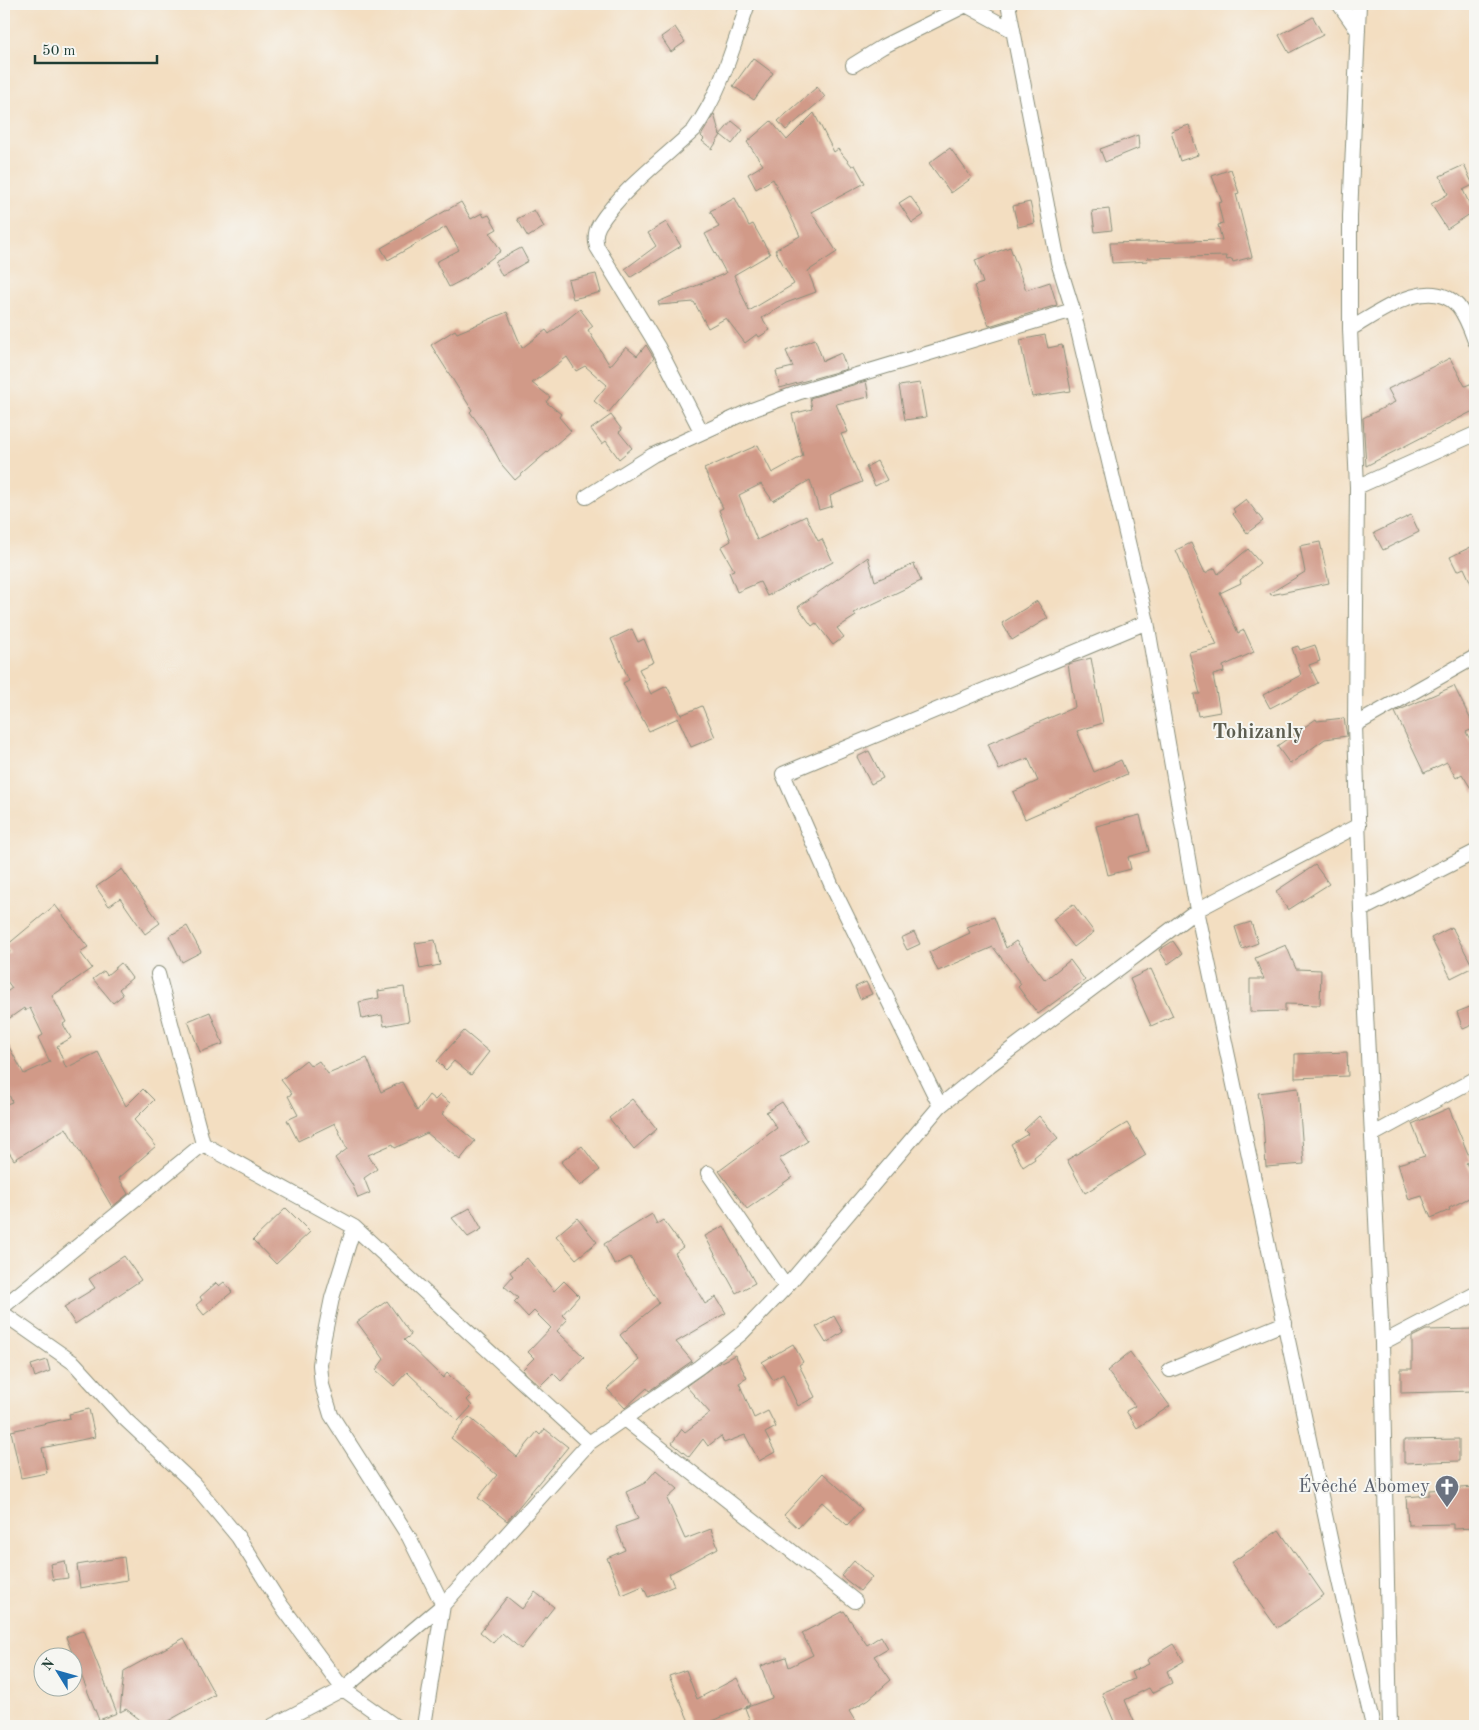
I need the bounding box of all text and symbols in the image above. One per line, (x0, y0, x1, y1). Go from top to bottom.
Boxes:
scale bar (35, 32, 158, 64)
text: 50 m (42, 44, 76, 59)
district label: Tohizanly (1212, 722, 1304, 743)
place label: Évêché Abomey (1298, 1474, 1430, 1497)
church icon: Évêché Abomey (1434, 1474, 1460, 1508)
north arrow (32, 1648, 82, 1698)
text: N (40, 1656, 57, 1673)

